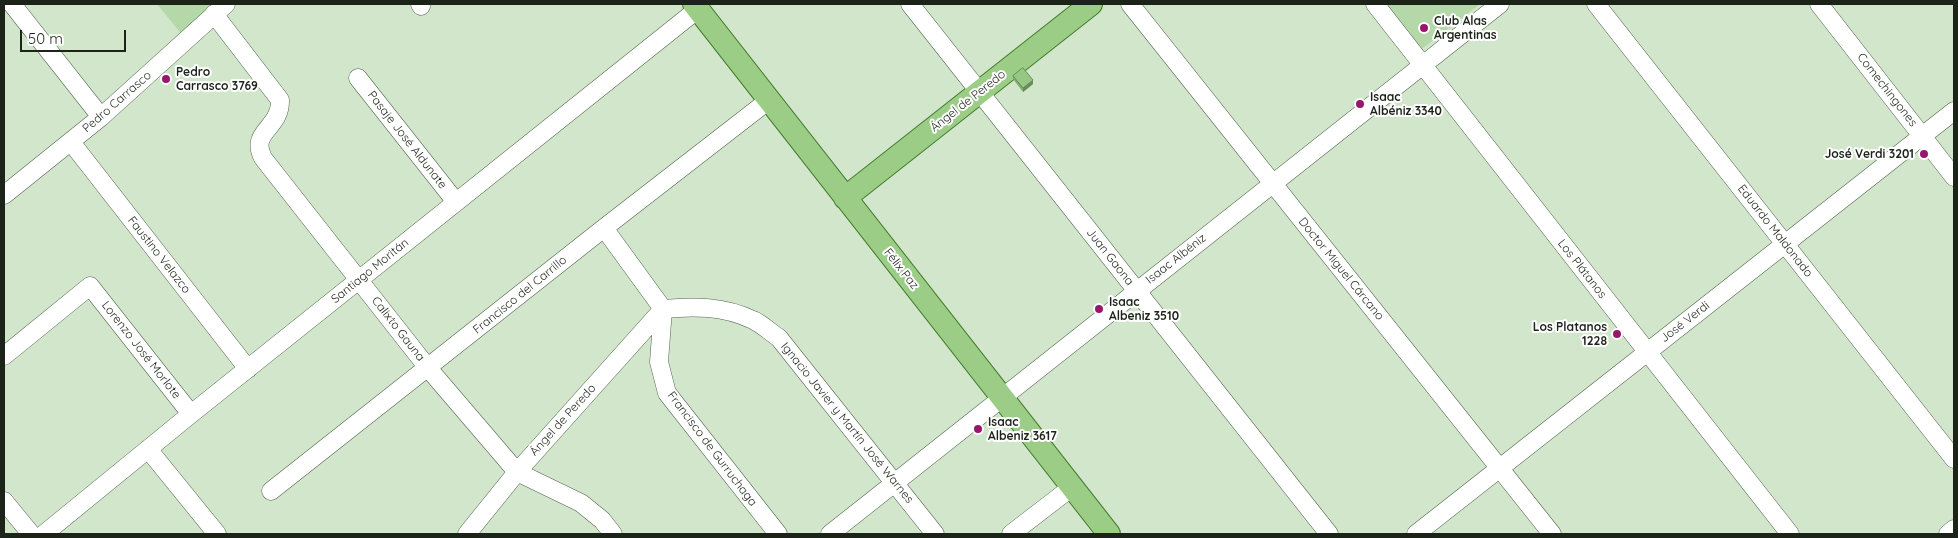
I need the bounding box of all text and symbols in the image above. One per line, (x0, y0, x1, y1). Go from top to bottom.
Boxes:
place label: Club Alas Argentinas (1434, 14, 1497, 42)
scale bar (22, 20, 129, 52)
marker: Club Alas Argentinas (1418, 22, 1430, 34)
text: 50 m (28, 29, 63, 48)
street label: Comechingones (1854, 50, 1920, 130)
place label: Pedro Carrasco 3769 (176, 65, 258, 93)
street label: Ángel de Peredo (927, 67, 1009, 135)
street label: Pedro Carrasco (80, 68, 154, 136)
marker: Pedro Carrasco 3769 (160, 73, 172, 85)
street label: Pasaje José Aldunate (364, 88, 450, 192)
place label: Isaac Albéniz 3340 (1370, 90, 1442, 118)
marker: Isaac Albéniz 3340 (1354, 98, 1366, 110)
place label: José Verdi 3201 (1825, 147, 1914, 161)
marker: José Verdi 3201 (1918, 148, 1930, 160)
street label: Eduardo Maldonado (1734, 182, 1816, 280)
street label: Faustino Velazco (124, 214, 194, 296)
street label: Doctor Miguel Cárcano (1295, 215, 1387, 323)
street label: Juan Gaona (1083, 226, 1137, 288)
street label: Isaac Albéniz (1143, 231, 1209, 287)
street label: Santiago Moritán (328, 235, 412, 307)
street label: Los Plátanos (1555, 237, 1609, 301)
street label: Félix Paz (881, 246, 921, 292)
street label: Francisco del Carrillo (470, 253, 570, 337)
street label: Calixto Gauna (368, 294, 428, 364)
place label: Isaac Albeniz 3510 (1109, 295, 1179, 323)
street label: Lorenzo José Morlote (98, 298, 184, 402)
street label: José Verdi (1658, 298, 1712, 346)
marker: Isaac Albeniz 3510 (1093, 303, 1105, 315)
place label: Los Platanos 1228 (1533, 320, 1607, 348)
marker: Los Platanos 1228 (1611, 328, 1623, 340)
street label: Ignacio Javier y Martín José Warnes (778, 340, 916, 506)
street label: Ángel de Peredo (527, 381, 599, 459)
street label: Francisco de Gurruchaga (664, 389, 760, 509)
place label: Isaac Albeniz 3617 (988, 415, 1057, 443)
marker: Isaac Albeniz 3617 (972, 423, 984, 435)

